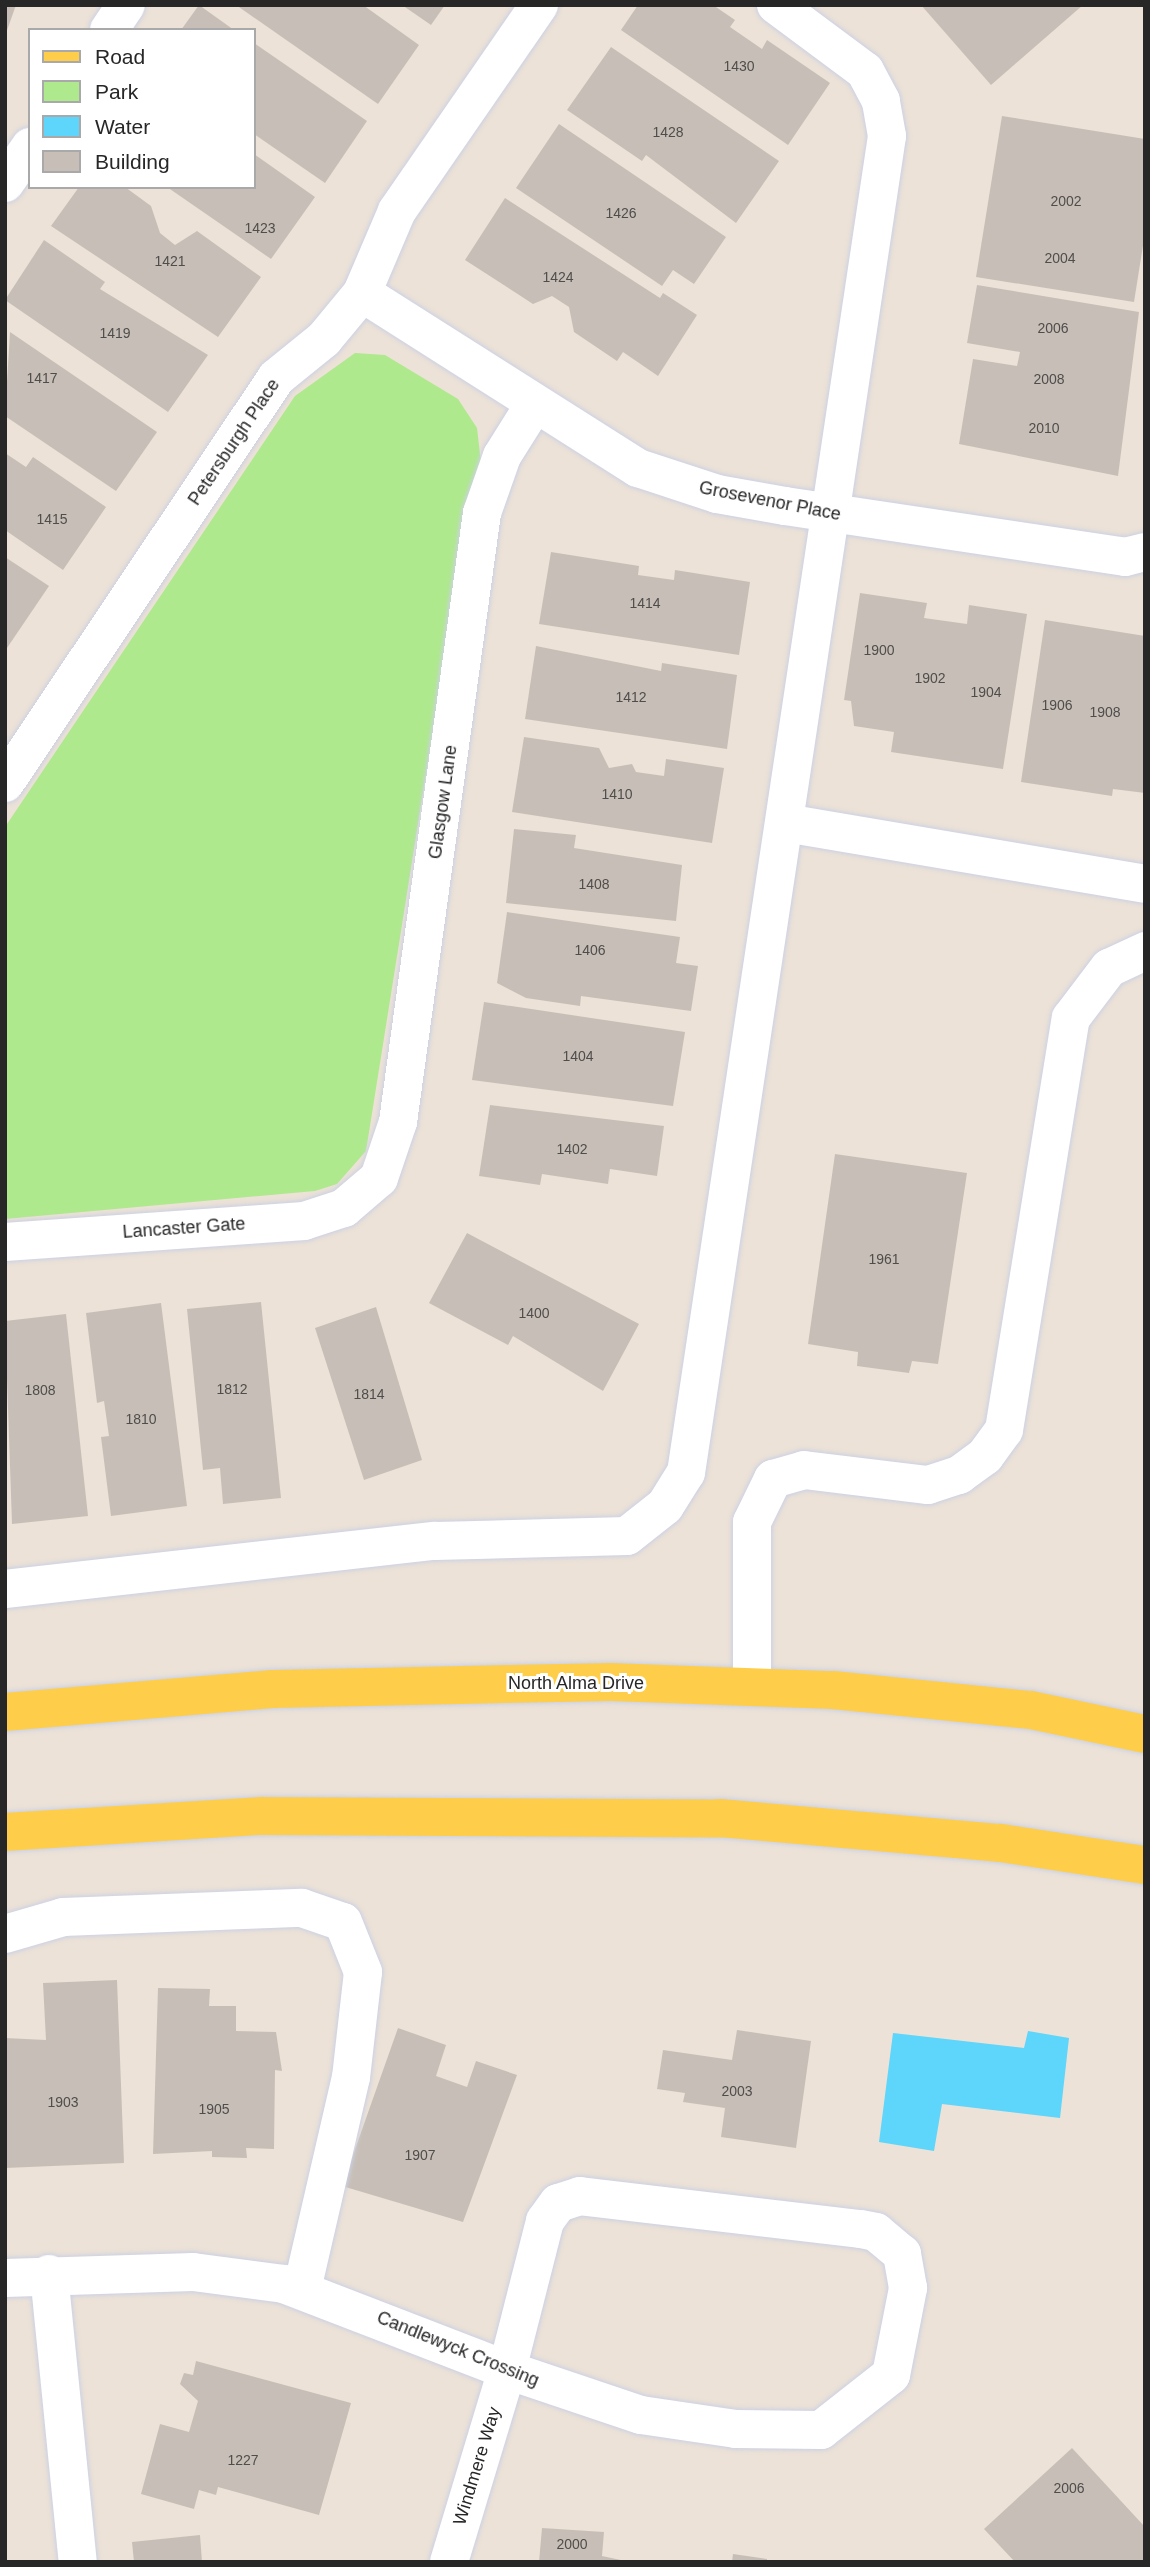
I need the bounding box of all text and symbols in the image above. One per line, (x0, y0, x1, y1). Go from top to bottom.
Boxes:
legend (28, 28, 256, 189)
text: Road (95, 45, 145, 68)
house number: 1430 (723, 58, 755, 74)
text: Park (95, 80, 138, 103)
text: Water (95, 115, 150, 138)
house number: 1428 (652, 124, 684, 140)
text: Building (95, 150, 170, 173)
house number: 2002 (1050, 193, 1082, 209)
house number: 1426 (605, 205, 637, 221)
house number: 1423 (244, 220, 276, 236)
house number: 2004 (1044, 250, 1076, 266)
house number: 1421 (154, 253, 186, 269)
house number: 1424 (542, 269, 574, 285)
house number: 2006 (1037, 320, 1069, 336)
house number: 1419 (99, 325, 131, 341)
house number: 1417 (26, 370, 58, 386)
house number: 2008 (1033, 371, 1065, 387)
street label: Petersburgh Place (184, 375, 284, 509)
house number: 2010 (1028, 420, 1060, 436)
street label: Grosevenor Place (697, 477, 843, 525)
house number: 1415 (36, 511, 68, 527)
house number: 1414 (629, 595, 661, 611)
house number: 1900 (863, 642, 895, 658)
house number: 1902 (914, 670, 946, 686)
house number: 1904 (970, 684, 1002, 700)
house number: 1412 (615, 689, 647, 705)
house number: 1906 (1041, 697, 1073, 713)
house number: 1908 (1089, 704, 1121, 720)
street label: Glasgow Lane (424, 744, 462, 860)
house number: 1410 (601, 786, 633, 802)
house number: 1408 (578, 876, 610, 892)
house number: 1406 (574, 942, 606, 958)
house number: 1404 (562, 1048, 594, 1064)
house number: 1402 (556, 1141, 588, 1157)
street label: Lancaster Gate (122, 1213, 246, 1243)
house number: 1961 (868, 1251, 900, 1267)
house number: 1400 (518, 1305, 550, 1321)
house number: 1812 (216, 1381, 248, 1397)
house number: 1808 (24, 1382, 56, 1398)
house number: 1814 (353, 1386, 385, 1402)
house number: 1810 (125, 1411, 157, 1427)
street label: North Alma Drive (507, 1672, 645, 1694)
house number: 2003 (721, 2083, 753, 2099)
house number: 1903 (47, 2094, 79, 2110)
house number: 1905 (198, 2101, 230, 2117)
house number: 1907 (404, 2147, 436, 2163)
street label: Candlewyck Crossing (374, 2307, 542, 2391)
street label: Windmere Way (449, 2404, 505, 2528)
house number: 1227 (227, 2452, 259, 2468)
house number: 2006 (1053, 2480, 1085, 2496)
house number: 2000 (556, 2536, 588, 2552)

